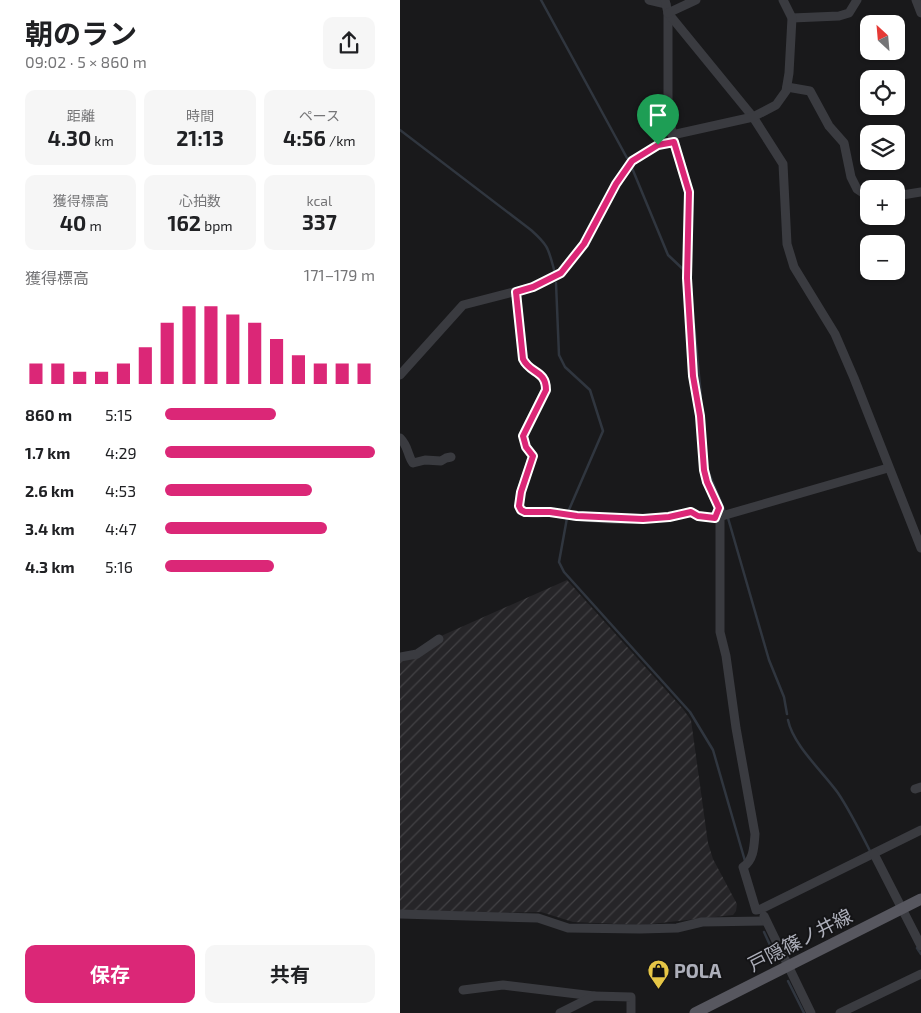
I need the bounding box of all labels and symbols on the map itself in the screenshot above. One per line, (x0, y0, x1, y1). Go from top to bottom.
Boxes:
north arrow (860, 15, 905, 60)
pin (637, 94, 679, 145)
street label: 戸隠篠ノ井線 (744, 903, 856, 976)
shop icon: POLA (646, 959, 670, 990)
place label: POLA (674, 959, 722, 982)

